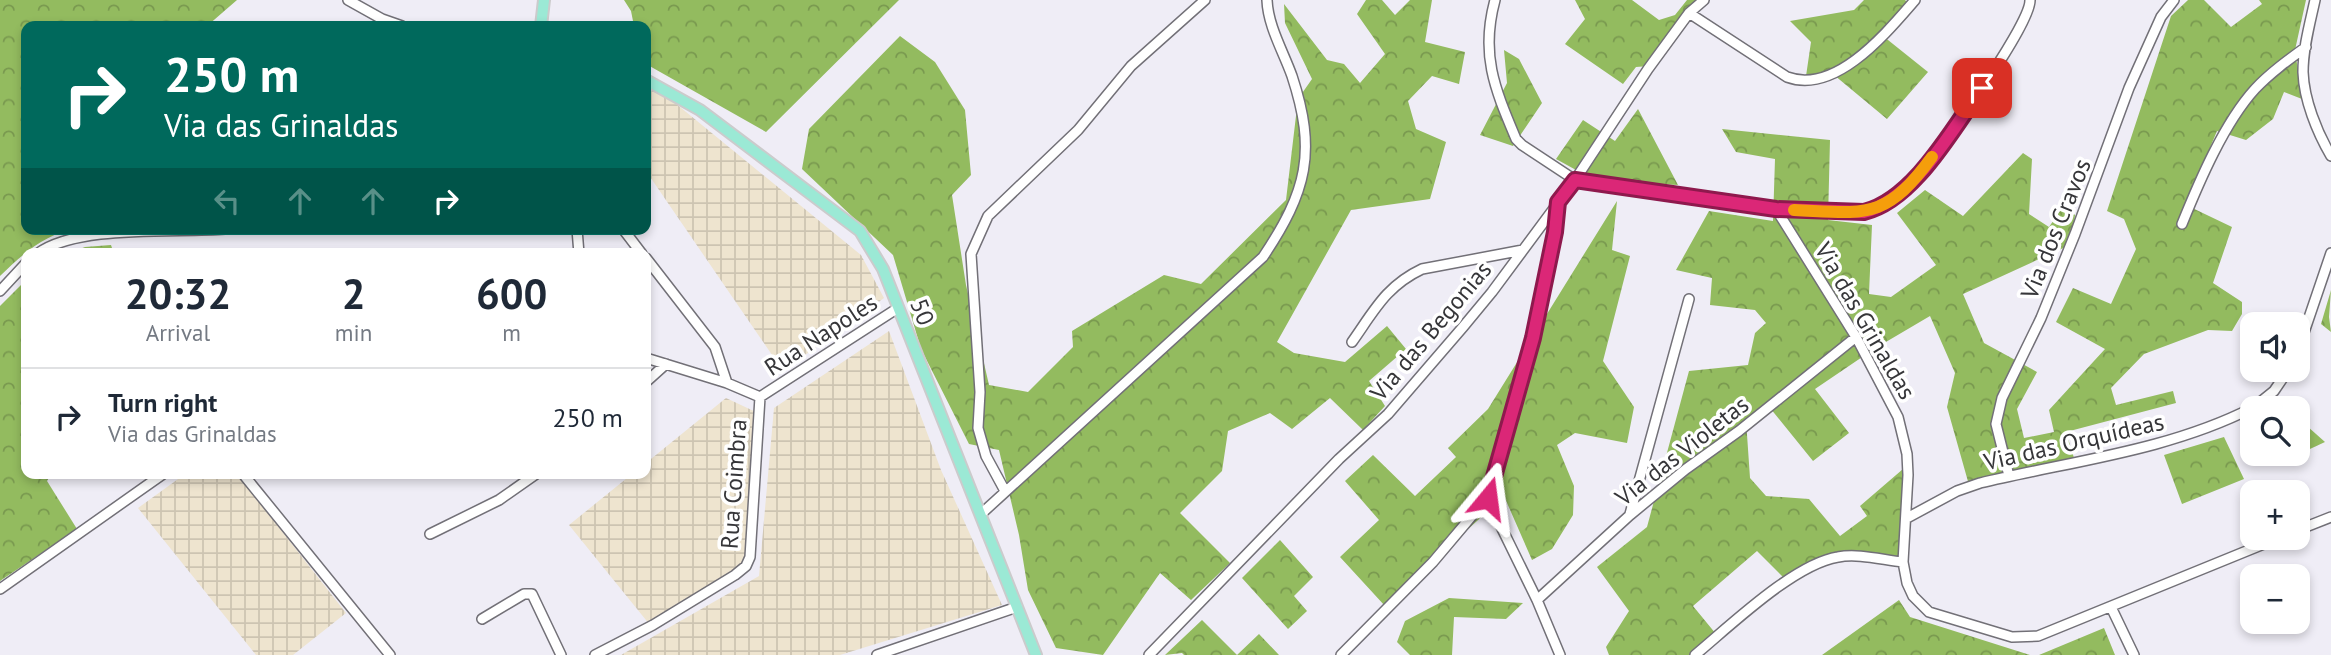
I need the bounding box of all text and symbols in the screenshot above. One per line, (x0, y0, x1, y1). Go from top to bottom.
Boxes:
text: 250 m (164, 42, 299, 106)
icon: right (49, 49, 140, 140)
pin (1952, 58, 2012, 118)
icon: arrive (1963, 69, 2001, 107)
text: Via das Grinaldas (164, 104, 399, 146)
street label: Via dos Cravos (2013, 154, 2098, 304)
icon: left (208, 182, 246, 220)
icon: ahead (281, 182, 319, 220)
icon: ahead (354, 182, 392, 220)
icon: right (427, 182, 465, 220)
street label: Via das Grinaldas (1808, 236, 1923, 405)
street label: Via das Begonias (1363, 254, 1498, 408)
text: 20:32 (125, 266, 231, 321)
text: 2 (342, 266, 365, 321)
text: 600 (476, 266, 547, 321)
street label: Rua Napoles (758, 287, 883, 383)
street label: 50 (903, 294, 942, 330)
map controls (2240, 312, 2310, 634)
button: sound (2240, 312, 2310, 382)
text: Arrival (146, 318, 210, 347)
text: min (335, 318, 372, 347)
text: m (502, 318, 521, 347)
text: Turn right (108, 386, 217, 419)
street label: Via das Violetas (1608, 389, 1755, 513)
button: search (2240, 396, 2310, 466)
icon: right (49, 398, 87, 436)
text: 250 m (552, 401, 623, 434)
street label: Via das Orquídeas (1980, 406, 2167, 477)
street label: Rua Coimbra (714, 418, 753, 550)
text: Via das Grinaldas (108, 419, 277, 448)
position arrow (1451, 461, 1525, 535)
button: + (2240, 480, 2310, 550)
button: − (2240, 564, 2310, 634)

